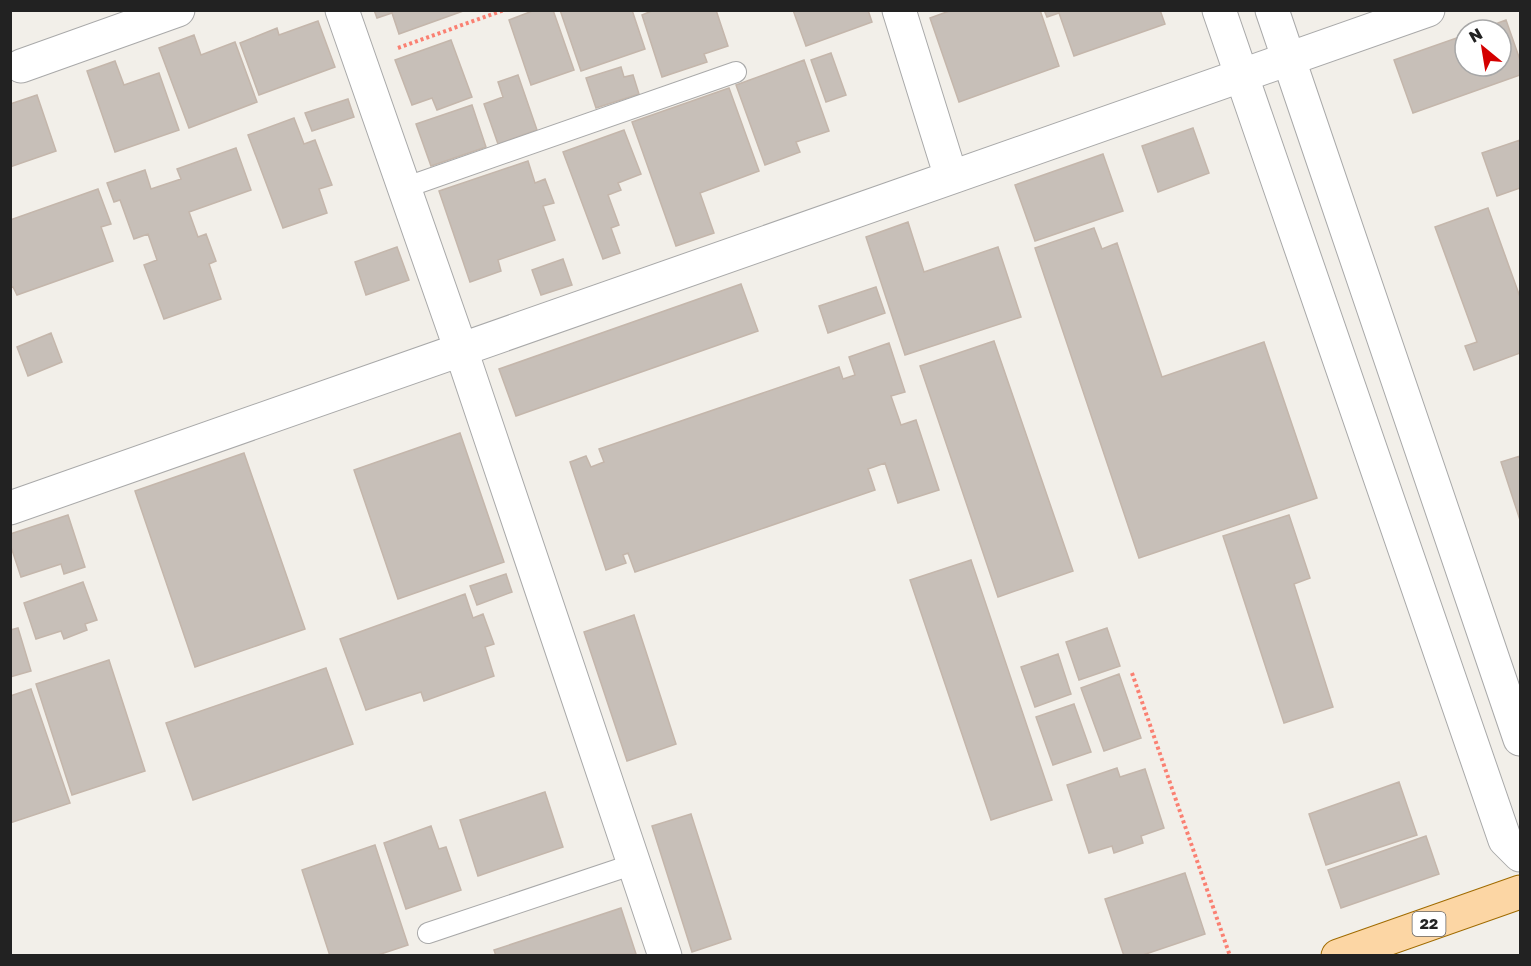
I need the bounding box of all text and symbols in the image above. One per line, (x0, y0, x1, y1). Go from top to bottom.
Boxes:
north arrow (1453, 18, 1513, 78)
text: N (1465, 23, 1486, 47)
road number: 22 (1412, 912, 1446, 936)

